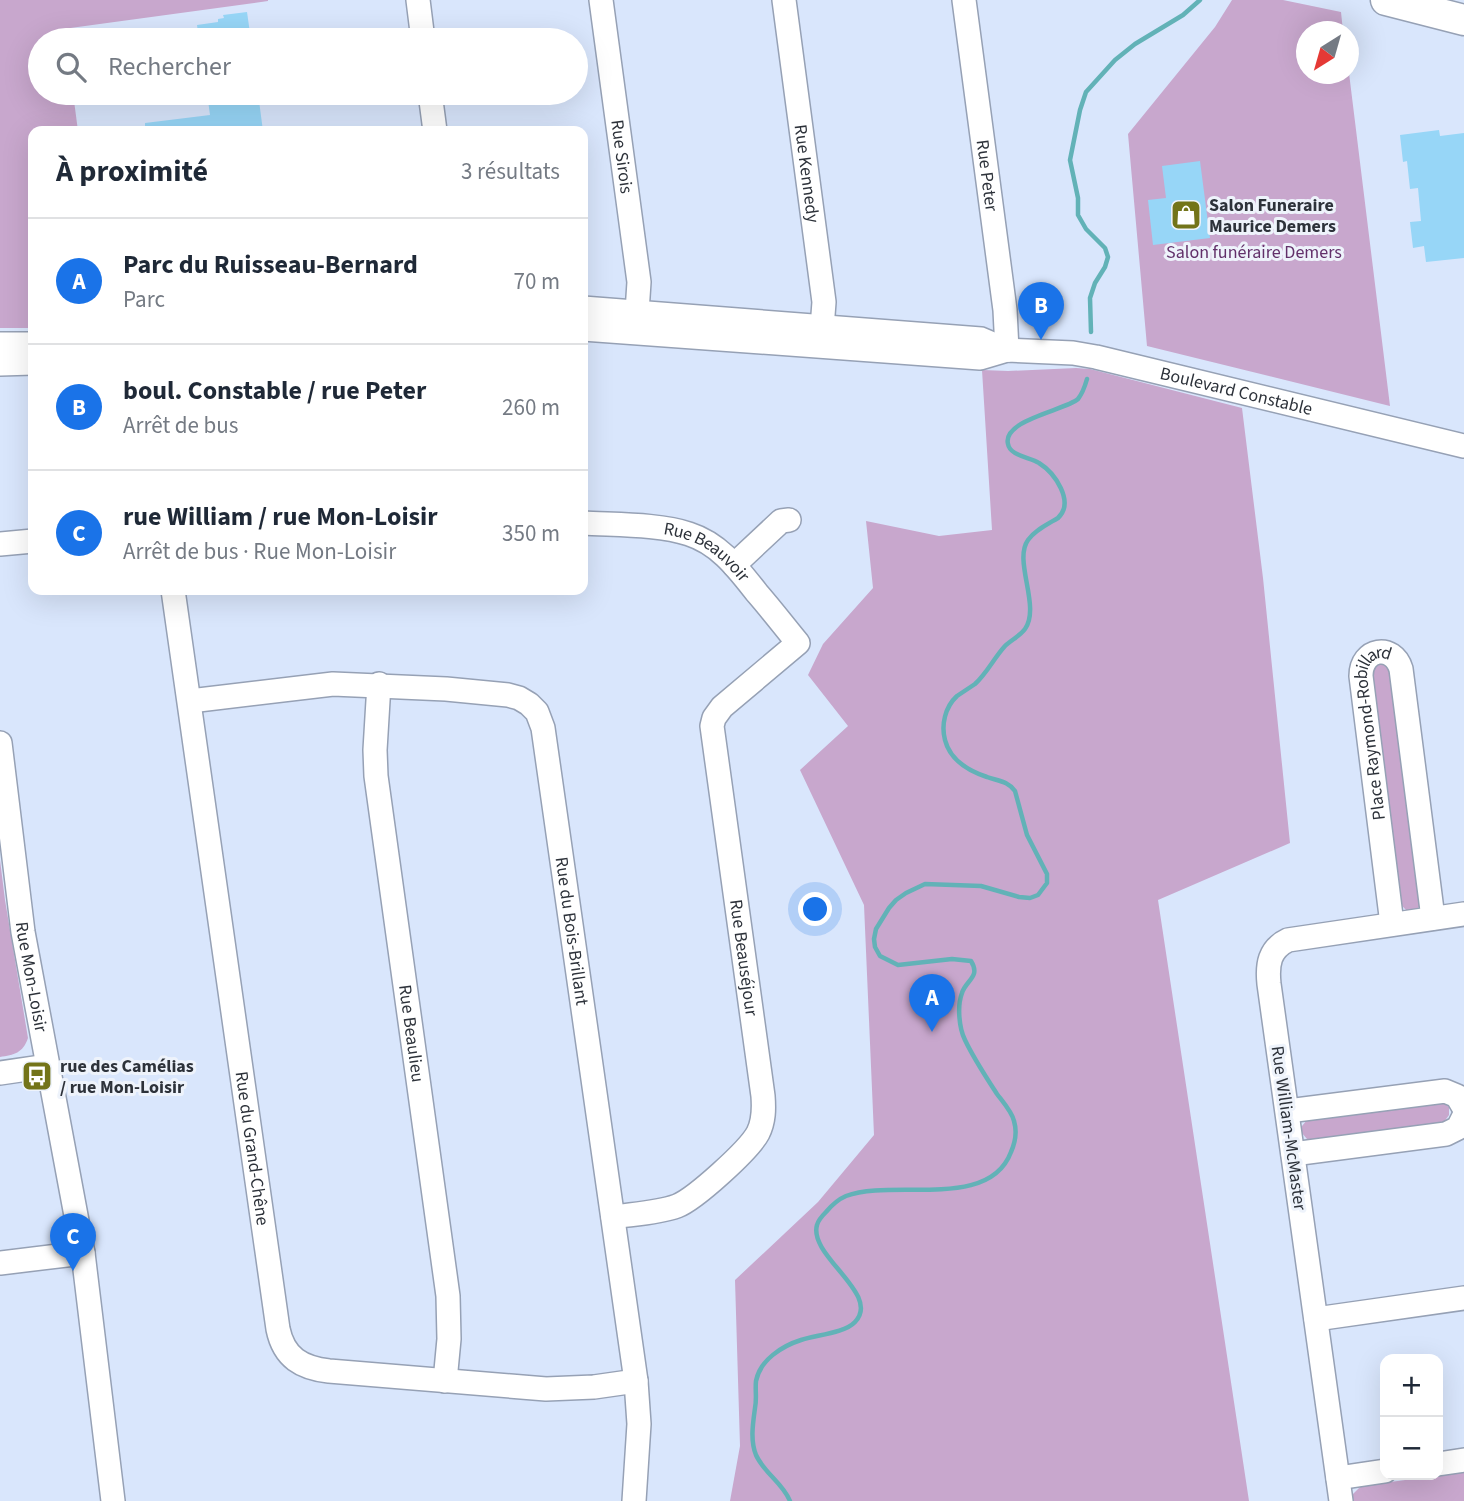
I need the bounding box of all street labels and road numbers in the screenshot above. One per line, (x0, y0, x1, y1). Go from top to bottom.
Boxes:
street label: Rue Sirois (604, 118, 639, 195)
street label: Rue Kennedy (788, 123, 825, 225)
street label: Rue Peter (970, 138, 1004, 214)
street label: Boulevard Constable (1157, 361, 1315, 422)
street label: Rue Beauvoir (662, 516, 756, 588)
street label: Place Raymond-Robillard (1349, 640, 1395, 822)
street label: Rue du Bois-Brillant (549, 855, 594, 1007)
street label: Rue Beauséjour (723, 898, 764, 1018)
street label: Rue Mon-Loisir (9, 920, 54, 1035)
street label: Rue Beaulieu (392, 983, 430, 1084)
street label: Rue William-McMaster (1265, 1044, 1313, 1213)
street label: Rue du Grand-Chêne (229, 1070, 275, 1227)

